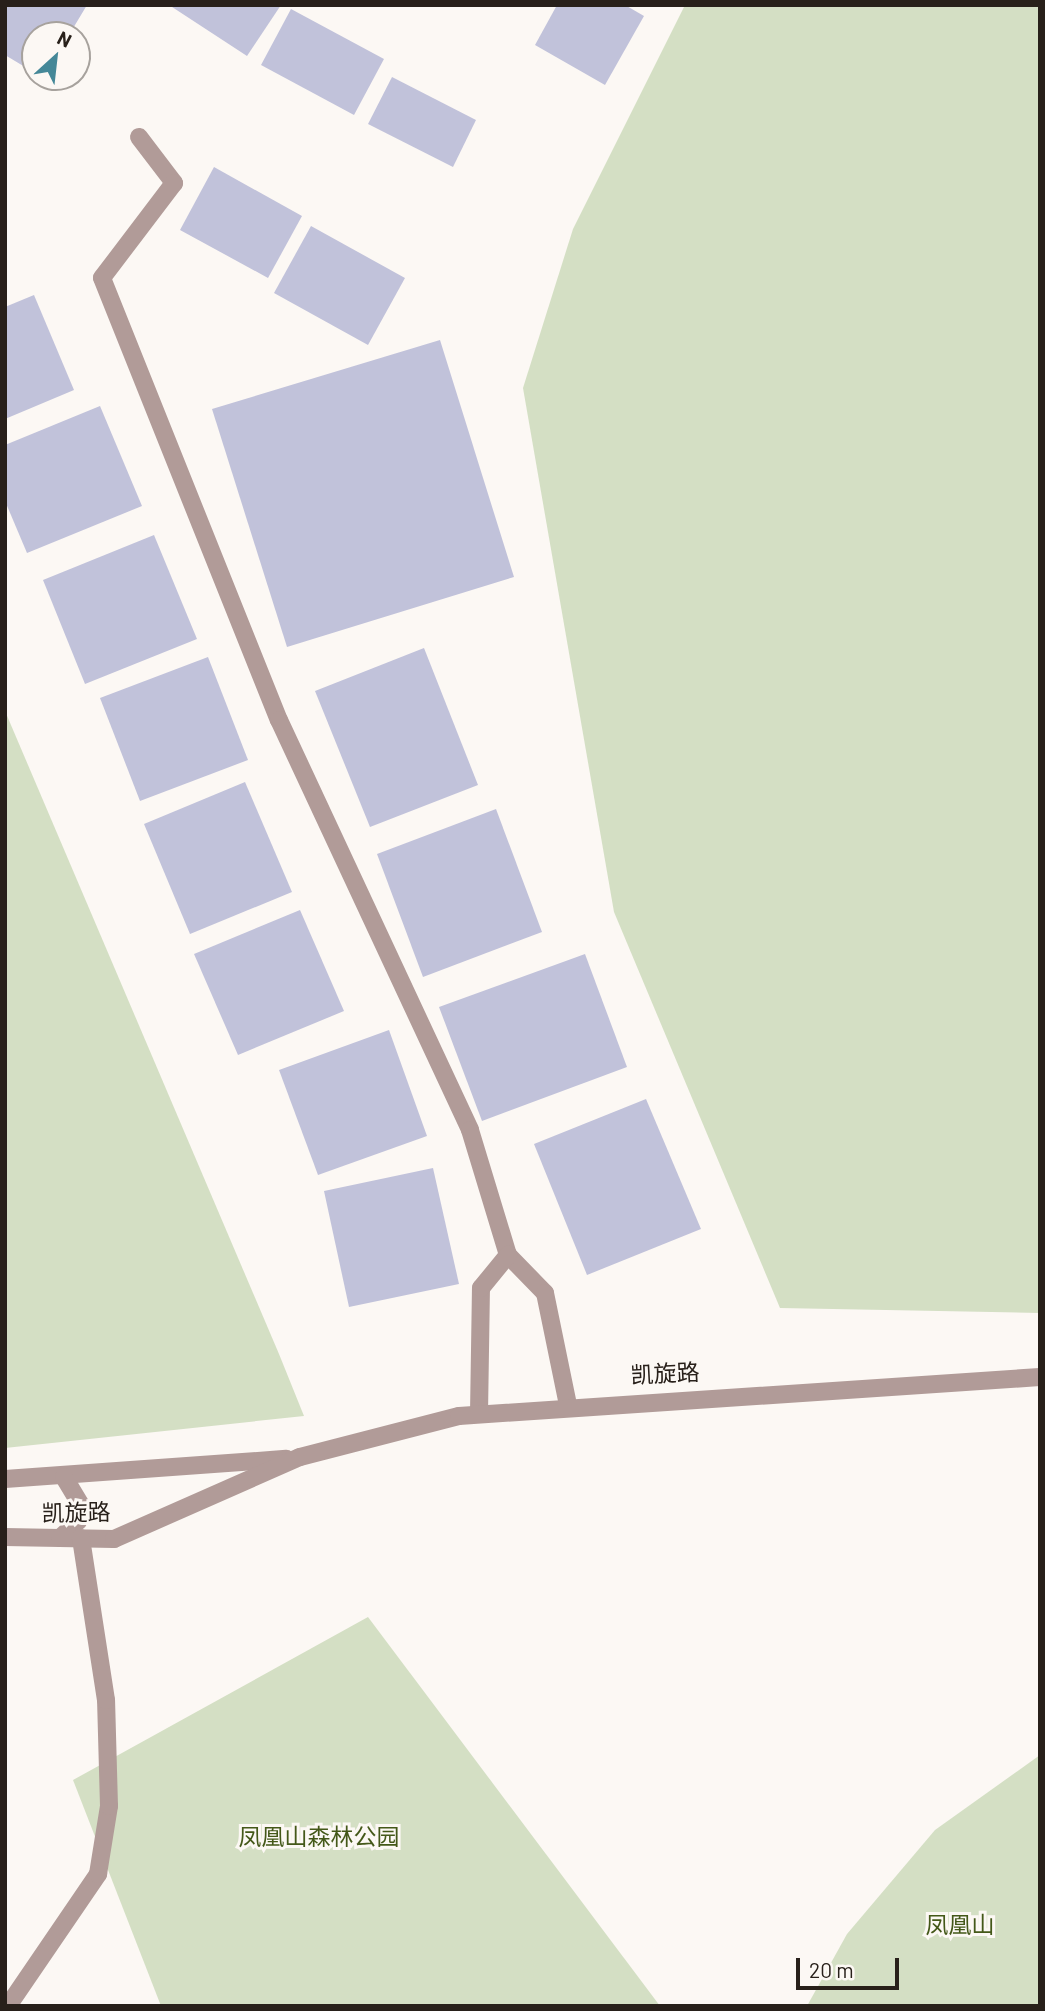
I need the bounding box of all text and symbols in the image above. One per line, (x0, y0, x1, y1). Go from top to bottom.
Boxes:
north arrow (21, 21, 91, 91)
text: N (54, 26, 76, 52)
street label: 凯旋路 (630, 1357, 700, 1389)
street label: 凯旋路 (41, 1498, 111, 1526)
park label: 凤凰山森林公园 (239, 1822, 399, 1850)
park label: 凤凰山 (926, 1910, 994, 1938)
scale bar (800, 1944, 903, 1988)
text: 20 m (809, 1957, 854, 1982)

